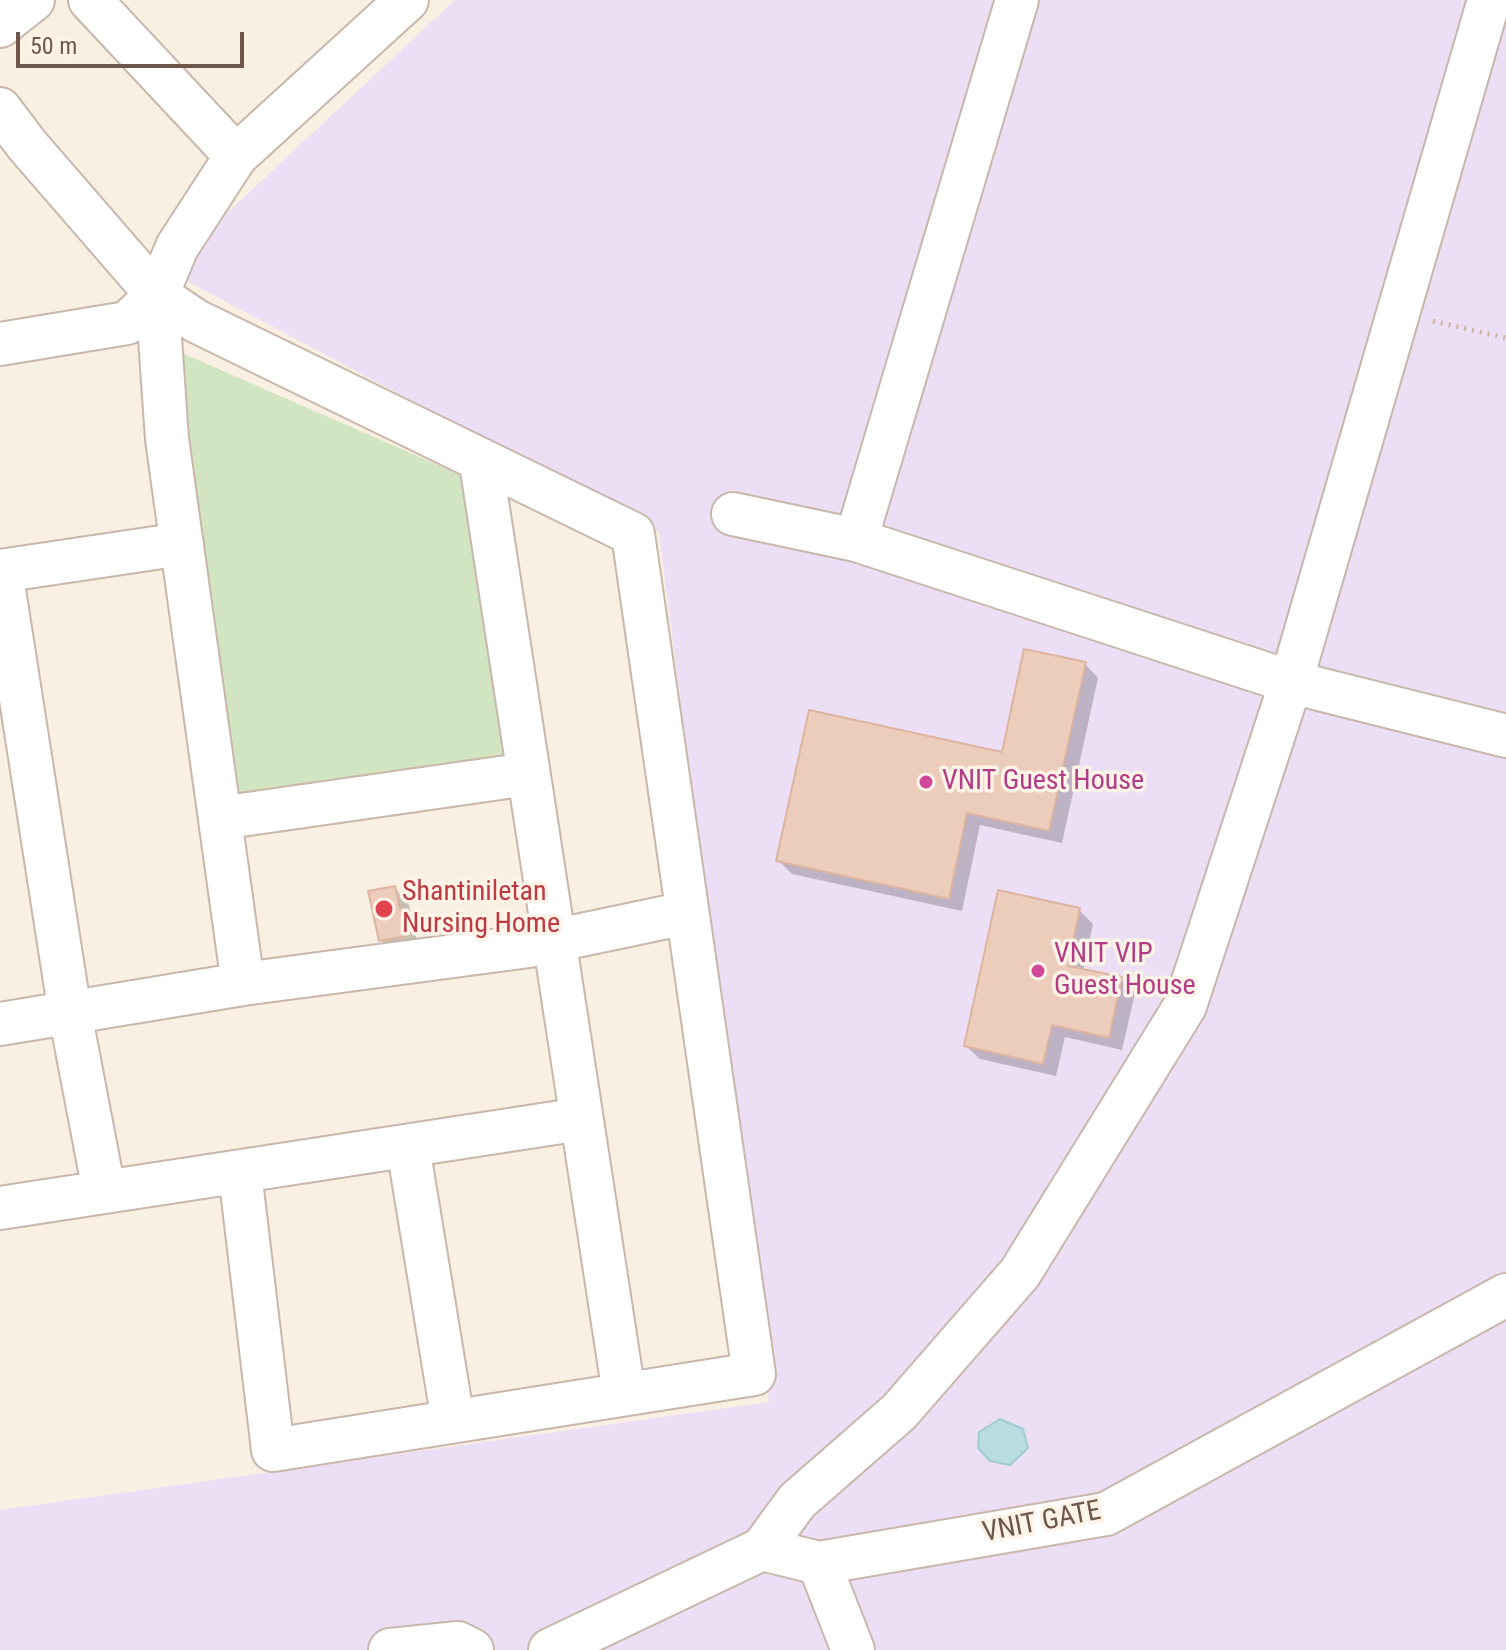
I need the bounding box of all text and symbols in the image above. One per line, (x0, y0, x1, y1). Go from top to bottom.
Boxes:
scale bar (20, 16, 248, 66)
text: 50 m (30, 32, 77, 60)
place label: VNIT Guest House (942, 765, 1144, 799)
marker: VNIT Guest House (917, 773, 935, 791)
place label: Shantiniletan Nursing Home (402, 876, 560, 942)
marker: Shantiniletan Nursing Home (373, 898, 395, 920)
place label: VNIT VIP Guest House (1054, 938, 1196, 1004)
marker: VNIT VIP Guest House (1029, 962, 1047, 980)
street label: VNIT GATE (980, 1495, 1104, 1551)

